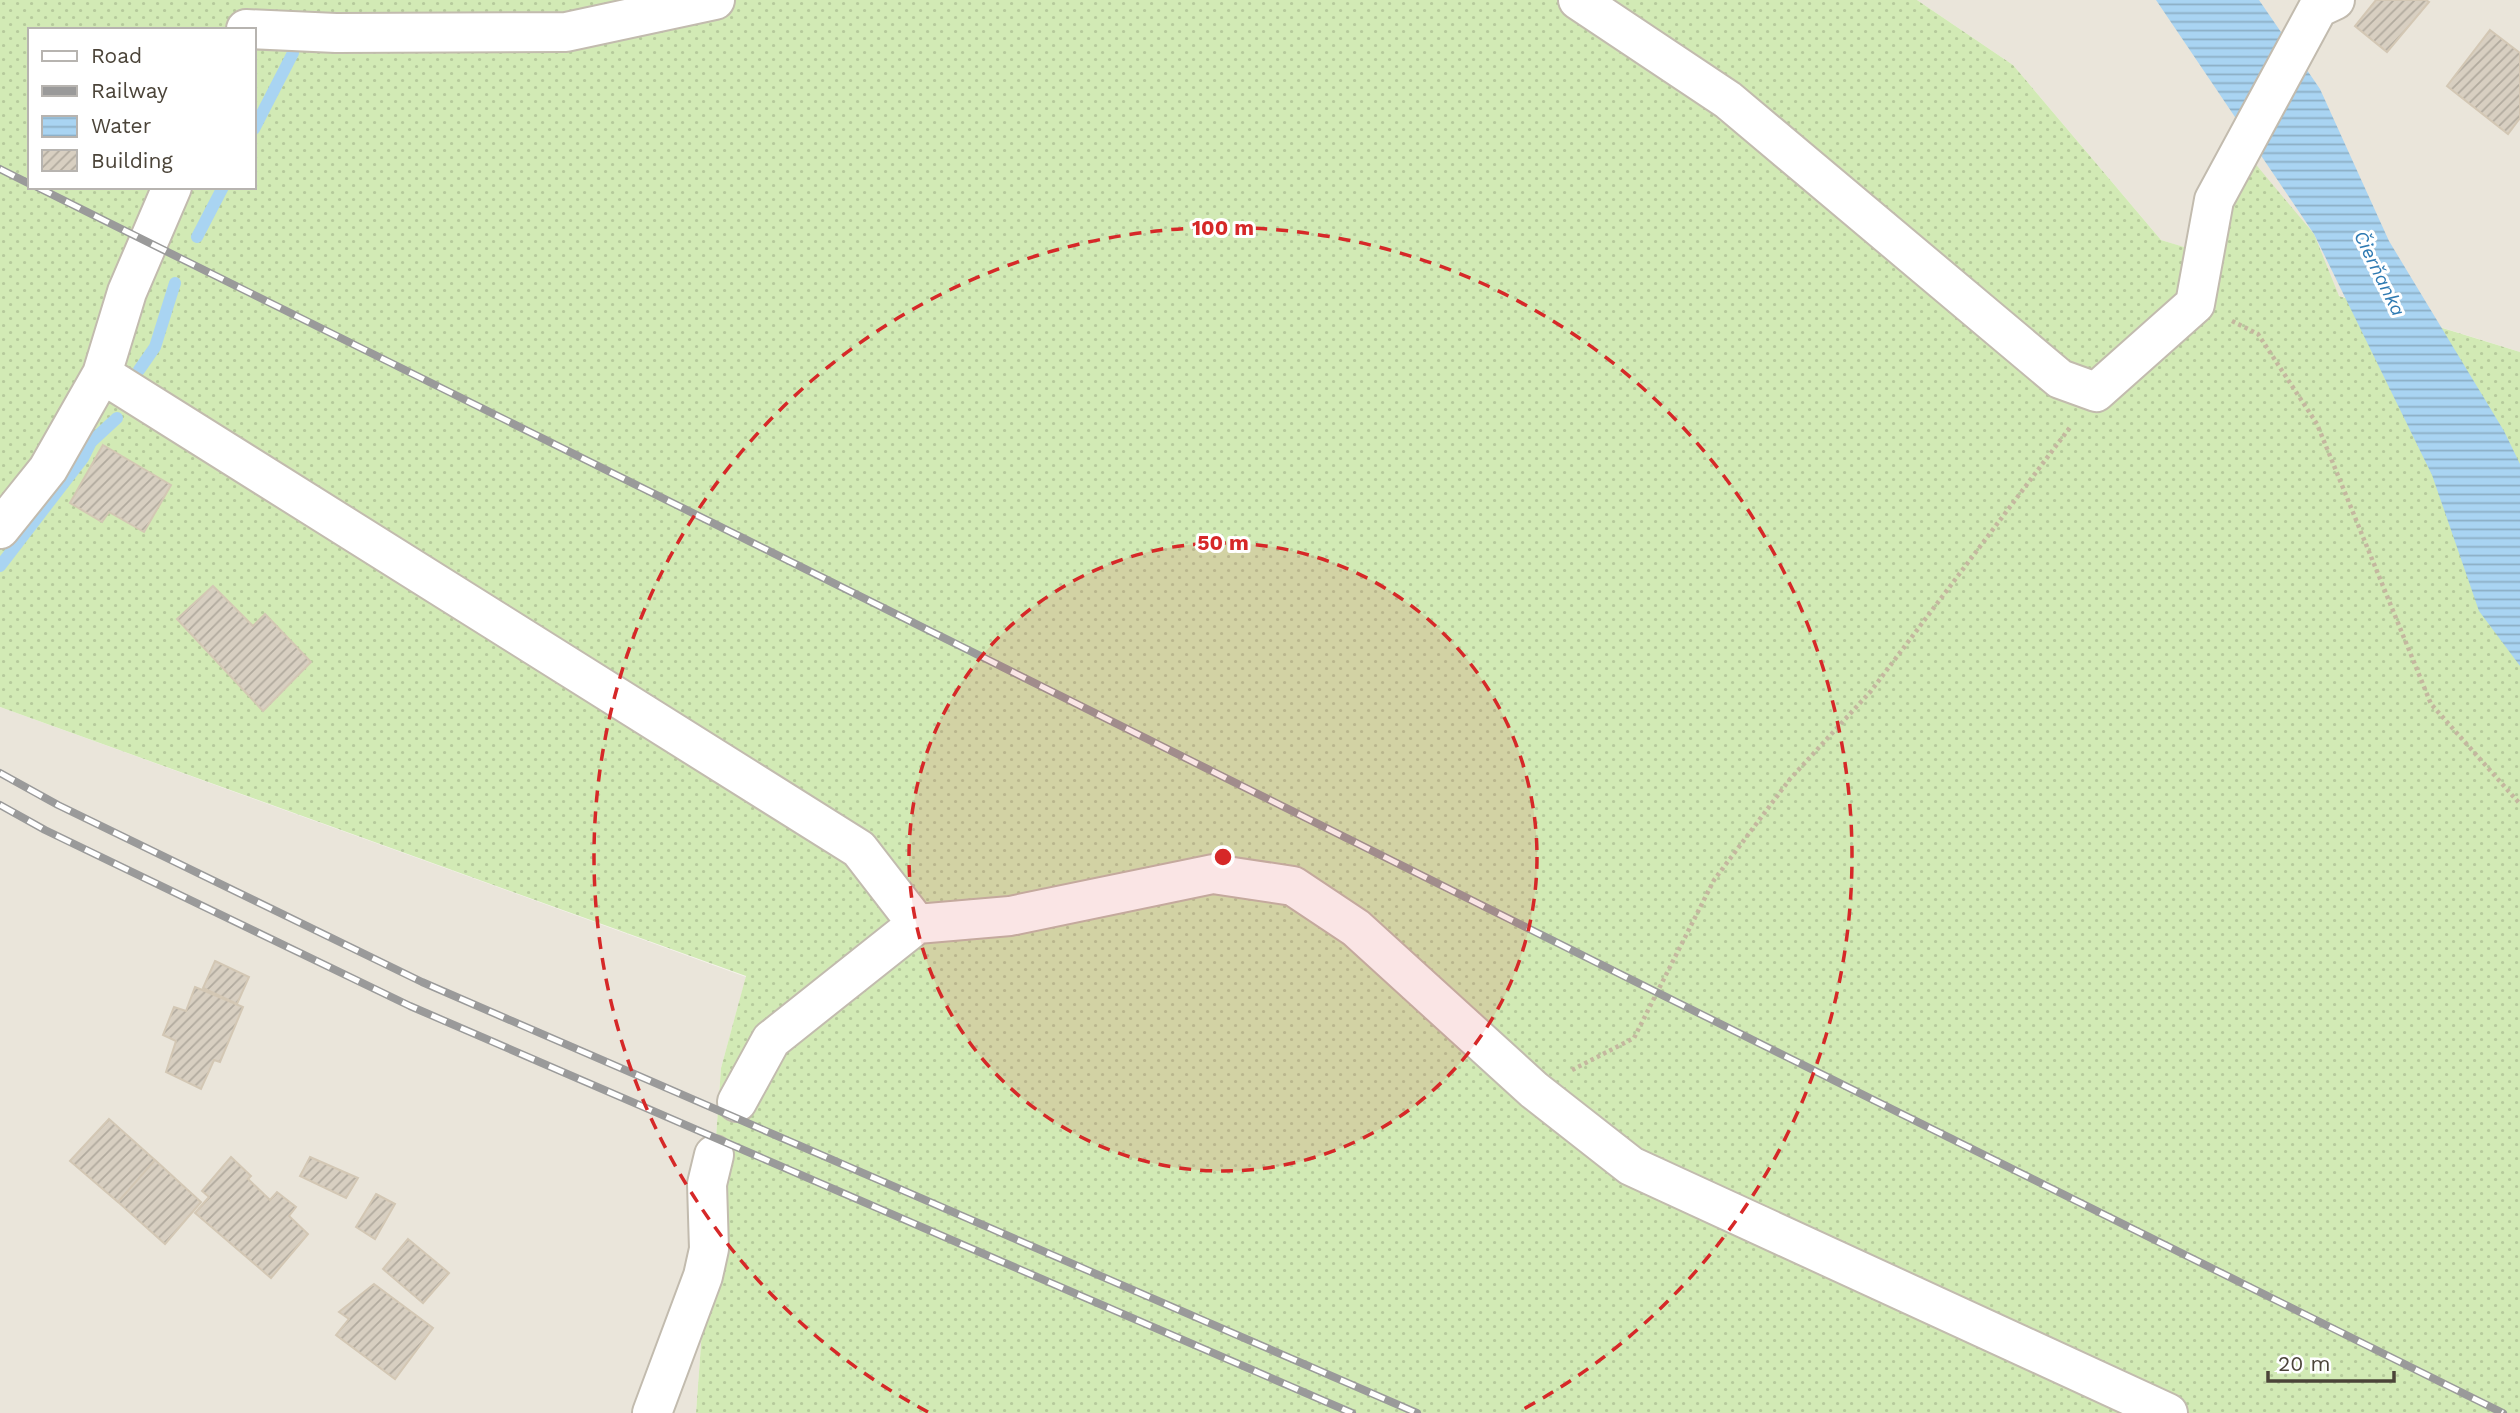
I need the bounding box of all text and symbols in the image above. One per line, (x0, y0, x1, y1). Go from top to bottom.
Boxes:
legend (28, 28, 256, 189)
text: Road (91, 43, 142, 68)
text: Railway (91, 78, 168, 103)
text: Water (91, 113, 152, 138)
text: Building (91, 148, 173, 173)
text: 100 m (1192, 215, 1254, 240)
water label: Čierňanka (2349, 227, 2410, 320)
text: 50 m (1197, 530, 1249, 555)
centre of rings (1211, 845, 1235, 869)
scale bar (2268, 1340, 2394, 1384)
text: 20 m (2278, 1351, 2330, 1376)

